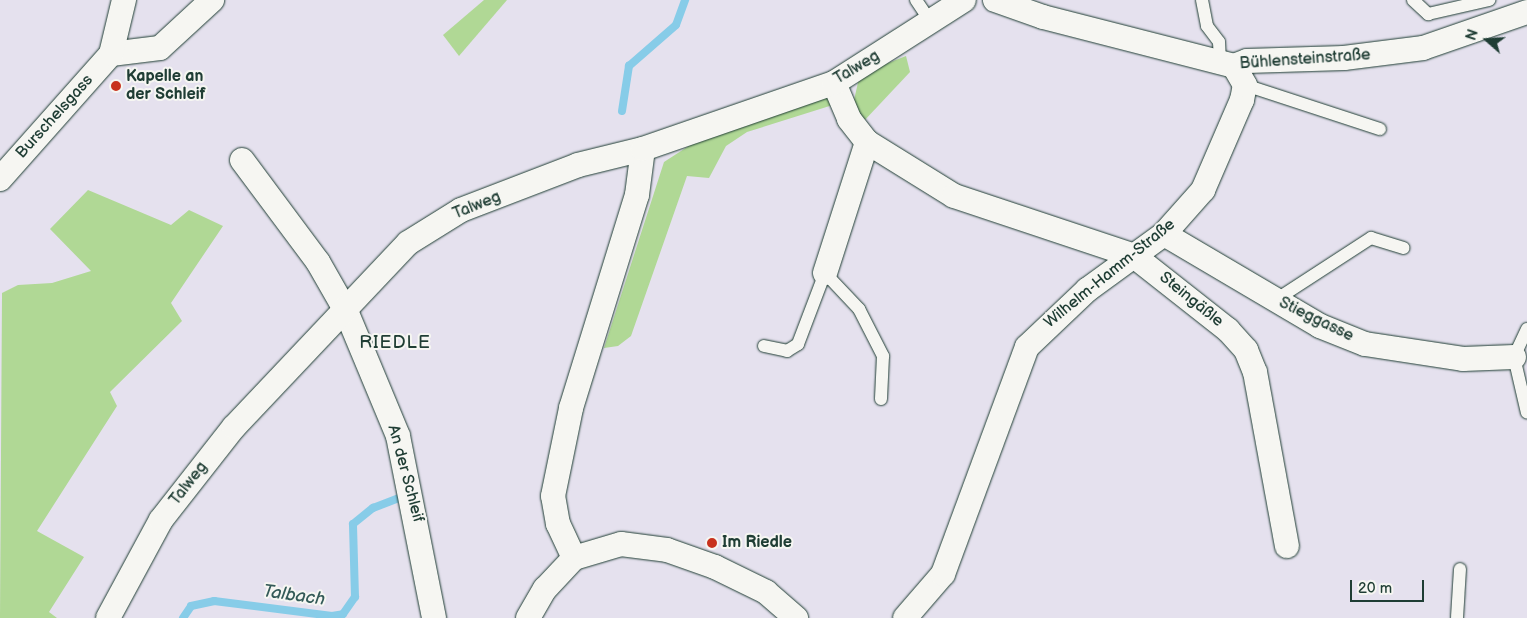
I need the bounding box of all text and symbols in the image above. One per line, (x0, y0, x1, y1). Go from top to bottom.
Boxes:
north arrow (1462, 15, 1512, 65)
text: N (1463, 27, 1482, 43)
street label: Bühlensteinstraße (1239, 46, 1371, 74)
street label: Talweg (831, 47, 883, 89)
place label: Kapelle an der Schleif (126, 67, 206, 105)
street label: Burschelsgass (12, 71, 98, 163)
marker: Kapelle an der Schleif (110, 80, 122, 92)
street label: Talweg (450, 188, 504, 224)
street label: Wilhelm-Hamm-Straße (1041, 215, 1179, 333)
street label: Steingäßle (1155, 268, 1227, 332)
street label: Stieggasse (1276, 294, 1356, 346)
district label: RIEDLE (358, 332, 432, 354)
street label: An der Schleif (383, 423, 427, 525)
street label: Talweg (166, 458, 212, 510)
place label: Im Riedle (722, 533, 792, 553)
marker: Im Riedle (706, 537, 718, 549)
scale bar (1352, 570, 1426, 602)
text: 20 m (1358, 579, 1392, 598)
water label: Talbach (262, 581, 326, 611)

